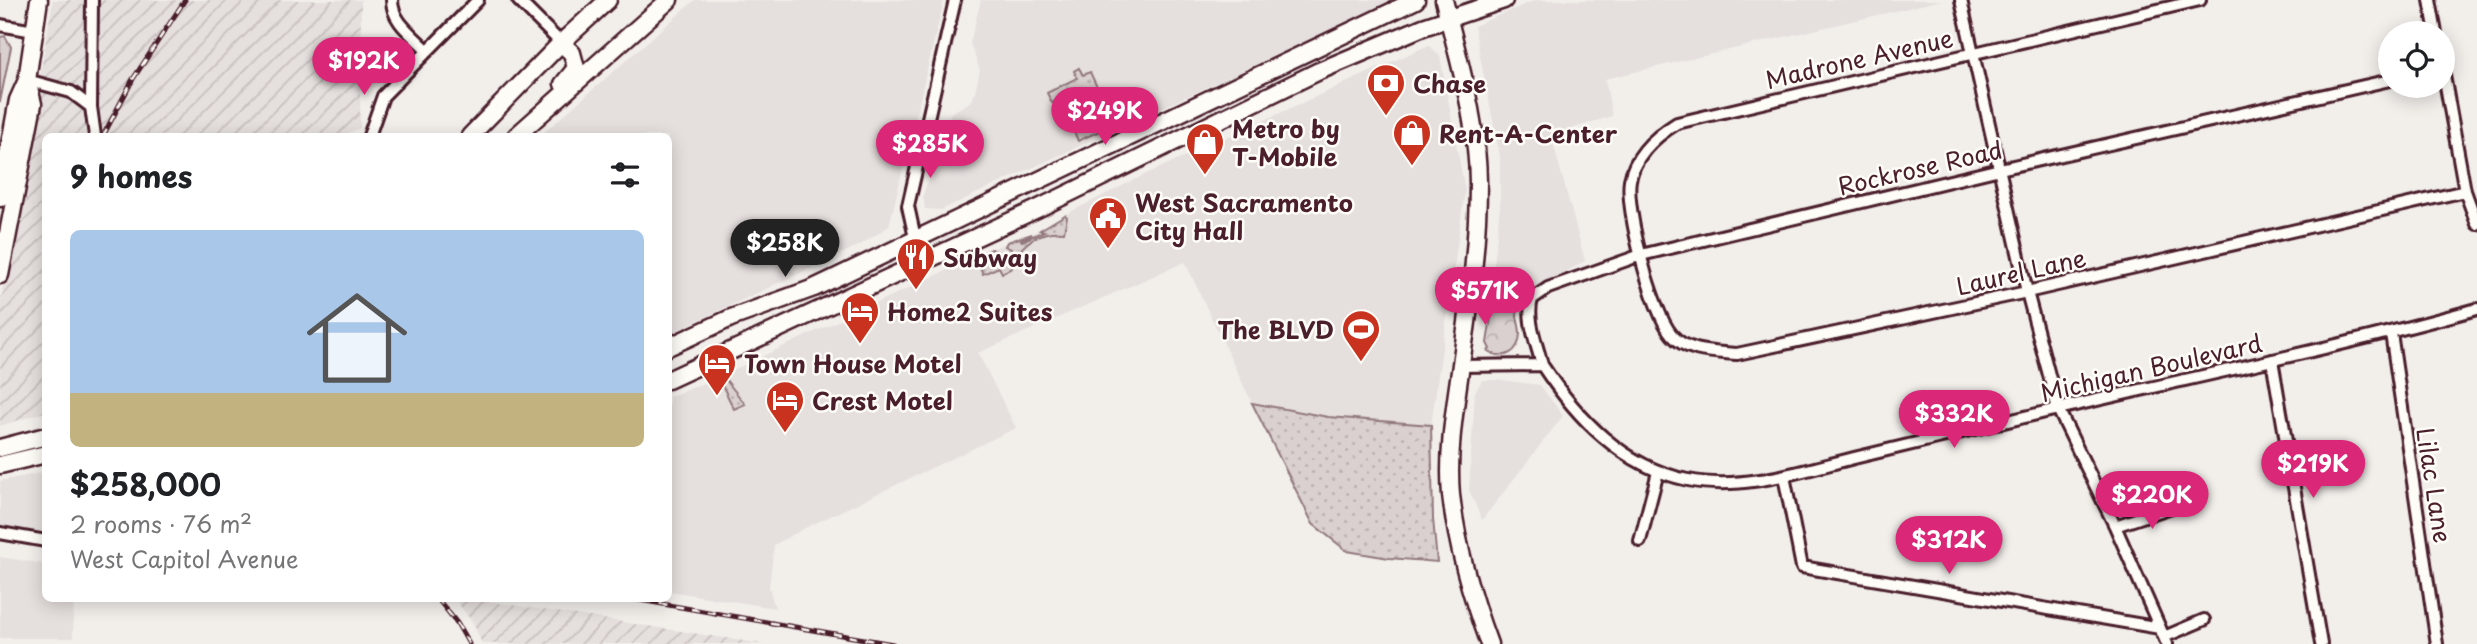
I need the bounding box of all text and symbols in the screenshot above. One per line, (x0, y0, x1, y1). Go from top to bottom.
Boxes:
street label: Madrone Avenue (1762, 19, 1956, 97)
map controls (2378, 21, 2455, 98)
button: locate (2378, 21, 2455, 98)
pin: $192K (315, 38, 413, 97)
text: $192K (328, 42, 400, 77)
bank icon: Chase (1365, 62, 1407, 117)
place label: Chase (1413, 65, 1486, 101)
pin: $249K (1056, 88, 1154, 147)
text: $249K (1067, 92, 1143, 127)
place label: Metro by T-Mobile (1232, 110, 1340, 174)
shop icon: Rent-A-Center (1391, 112, 1433, 167)
place label: Rent-A-Center (1439, 115, 1618, 151)
pin: $285K (881, 120, 979, 180)
shop icon: Metro by T-Mobile (1184, 121, 1226, 176)
text: $285K (892, 125, 968, 160)
street label: Rockrose Road (1834, 131, 2006, 203)
text: 9 homes (70, 153, 192, 198)
icon: filters (606, 156, 644, 194)
place label: West Sacramento City Hall (1135, 184, 1353, 248)
public building icon: West Sacramento City Hall (1087, 195, 1129, 250)
pin: $258K (736, 219, 834, 279)
text: $258K (746, 224, 824, 259)
restaurant icon: Subway (895, 236, 937, 291)
place label: Subway (943, 239, 1037, 275)
street label: Laurel Lane (1952, 239, 2090, 303)
pin: $571K (1436, 268, 1534, 327)
text: $571K (1451, 272, 1519, 307)
icon: home (294, 275, 420, 401)
hotel icon: Home2 Suites (839, 290, 881, 345)
place label: Home2 Suites (887, 293, 1053, 329)
sports icon: The BLVD (1340, 308, 1382, 363)
place label: The BLVD (1217, 311, 1334, 347)
street label: Michigan Boulevard (2037, 324, 2266, 410)
hotel icon: Town House Motel (696, 342, 738, 397)
place label: Town House Motel (744, 345, 961, 381)
hotel icon: Crest Motel (764, 379, 806, 434)
place label: Crest Motel (812, 382, 953, 418)
pin: $332K (1905, 391, 2003, 450)
text: $332K (1915, 395, 1993, 430)
street label: Lilac Lane (2408, 425, 2462, 545)
pin: $219K (2264, 440, 2362, 500)
text: $219K (2277, 445, 2349, 480)
text: $258,000 (70, 461, 221, 506)
pin: $220K (2103, 472, 2201, 531)
text: $220K (2112, 476, 2192, 511)
text: 2 rooms · 76 m² (70, 506, 252, 541)
pin: $312K (1900, 516, 1998, 576)
text: $312K (1912, 521, 1986, 556)
text: West Capitol Avenue (70, 541, 299, 576)

